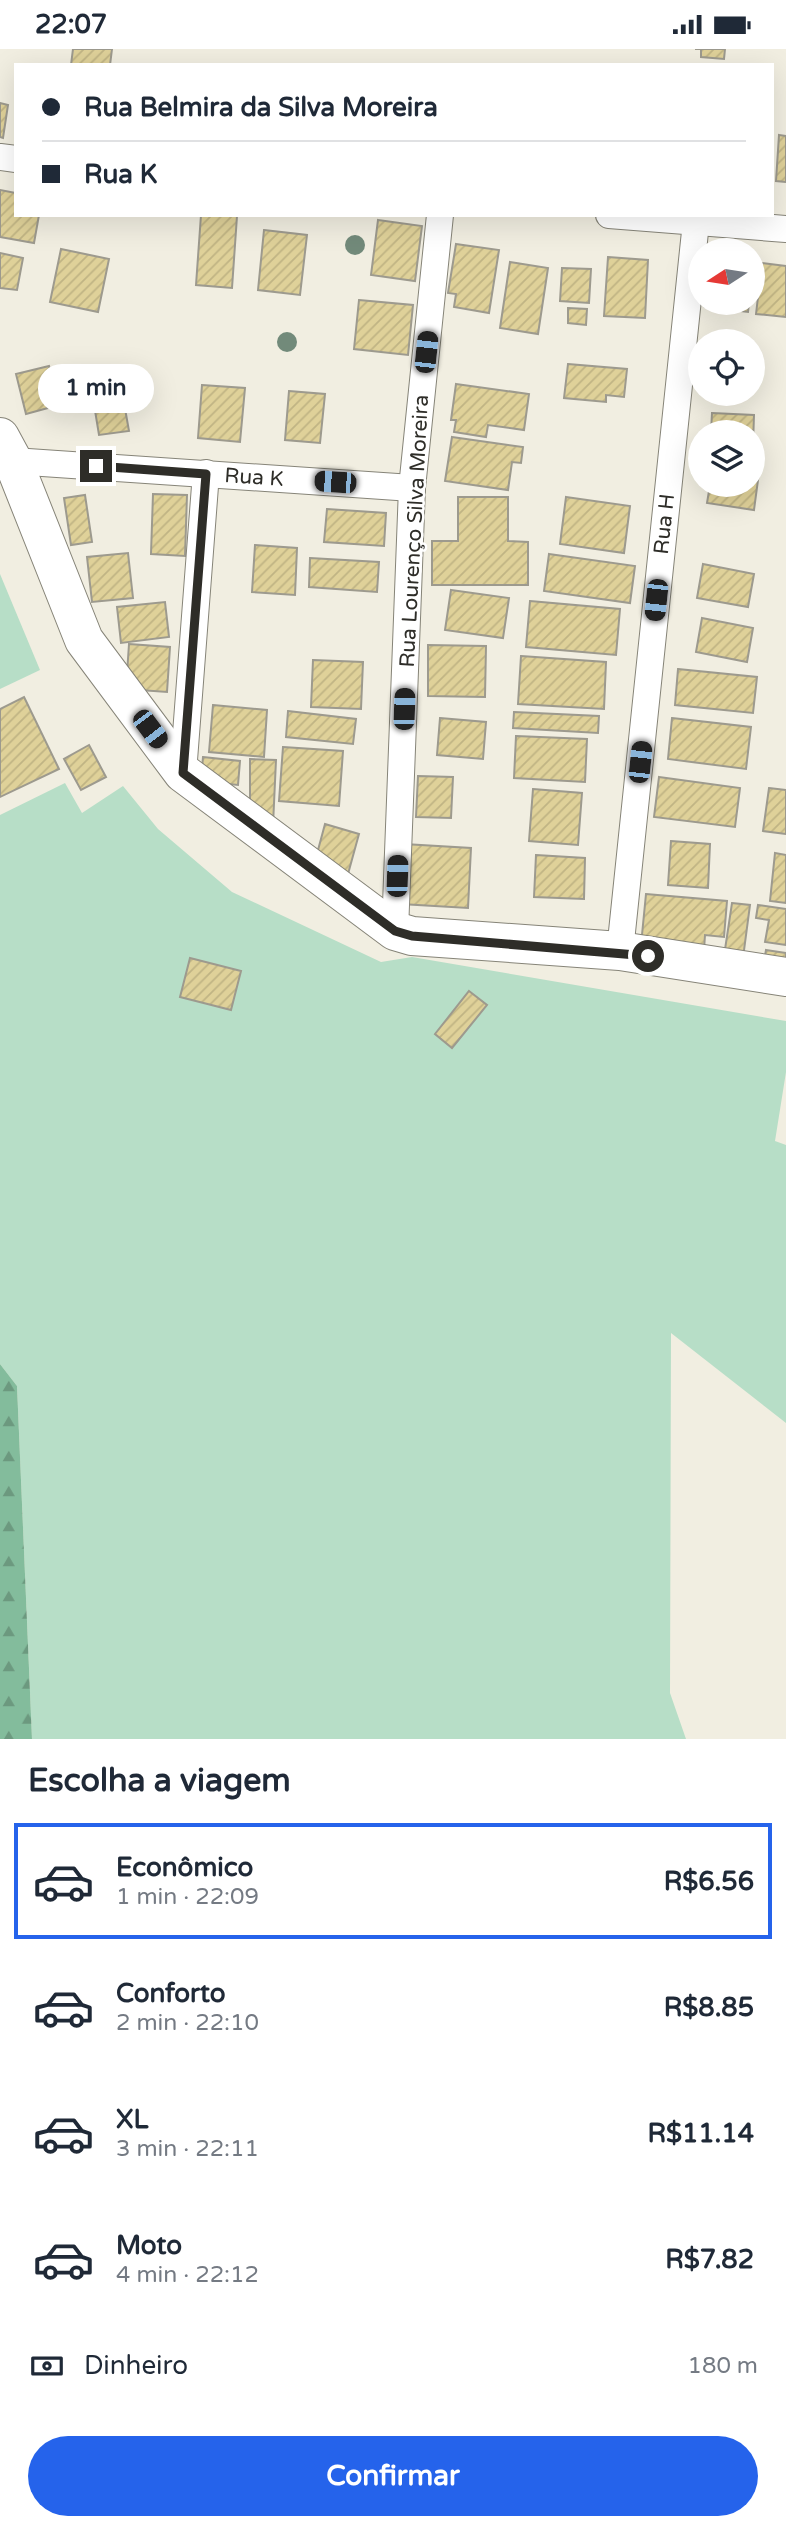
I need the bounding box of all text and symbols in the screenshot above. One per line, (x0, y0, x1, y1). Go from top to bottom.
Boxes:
text: 22:07 (35, 9, 107, 40)
text: Rua Belmira da Silva Moreira (84, 92, 438, 123)
text: Rua K (84, 159, 157, 190)
north arrow (688, 238, 765, 315)
map controls (688, 238, 765, 497)
button: locate (688, 329, 765, 406)
car (414, 330, 439, 374)
callout: 1 min (38, 365, 154, 413)
text: 1 min (65, 374, 127, 402)
street label: Rua Lourenço Silva Moreira (395, 394, 434, 668)
button: layers (688, 420, 765, 497)
route end (80, 450, 112, 482)
street label: Rua K (224, 463, 284, 492)
car (314, 470, 357, 494)
street label: Rua H (649, 492, 680, 556)
car (644, 578, 669, 622)
car (393, 688, 416, 730)
car (129, 706, 172, 752)
car (628, 740, 653, 784)
car (386, 855, 409, 897)
route start (632, 940, 664, 972)
text: Escolha a viagem (28, 1762, 291, 1800)
icon: car (32, 1850, 95, 1913)
text: Econômico (116, 1852, 253, 1883)
text: R$6.56 (664, 1866, 754, 1897)
text: 1 min · 22:09 (116, 1883, 259, 1911)
icon: car (32, 1976, 95, 2039)
text: Conforto (116, 1978, 225, 2009)
text: R$8.85 (664, 1992, 754, 2023)
text: 2 min · 22:10 (116, 2009, 259, 2037)
icon: car (32, 2102, 95, 2165)
text: XL (116, 2104, 148, 2135)
text: R$11.14 (647, 2118, 754, 2149)
text: 3 min · 22:11 (116, 2135, 259, 2163)
icon: car (32, 2228, 95, 2291)
text: Moto (116, 2230, 182, 2261)
text: R$7.82 (665, 2244, 754, 2275)
text: 4 min · 22:12 (116, 2261, 259, 2289)
icon: cash (28, 2347, 66, 2385)
text: Dinheiro (84, 2350, 188, 2381)
text: 180 m (688, 2352, 758, 2380)
button: Confirmar (28, 2436, 758, 2516)

